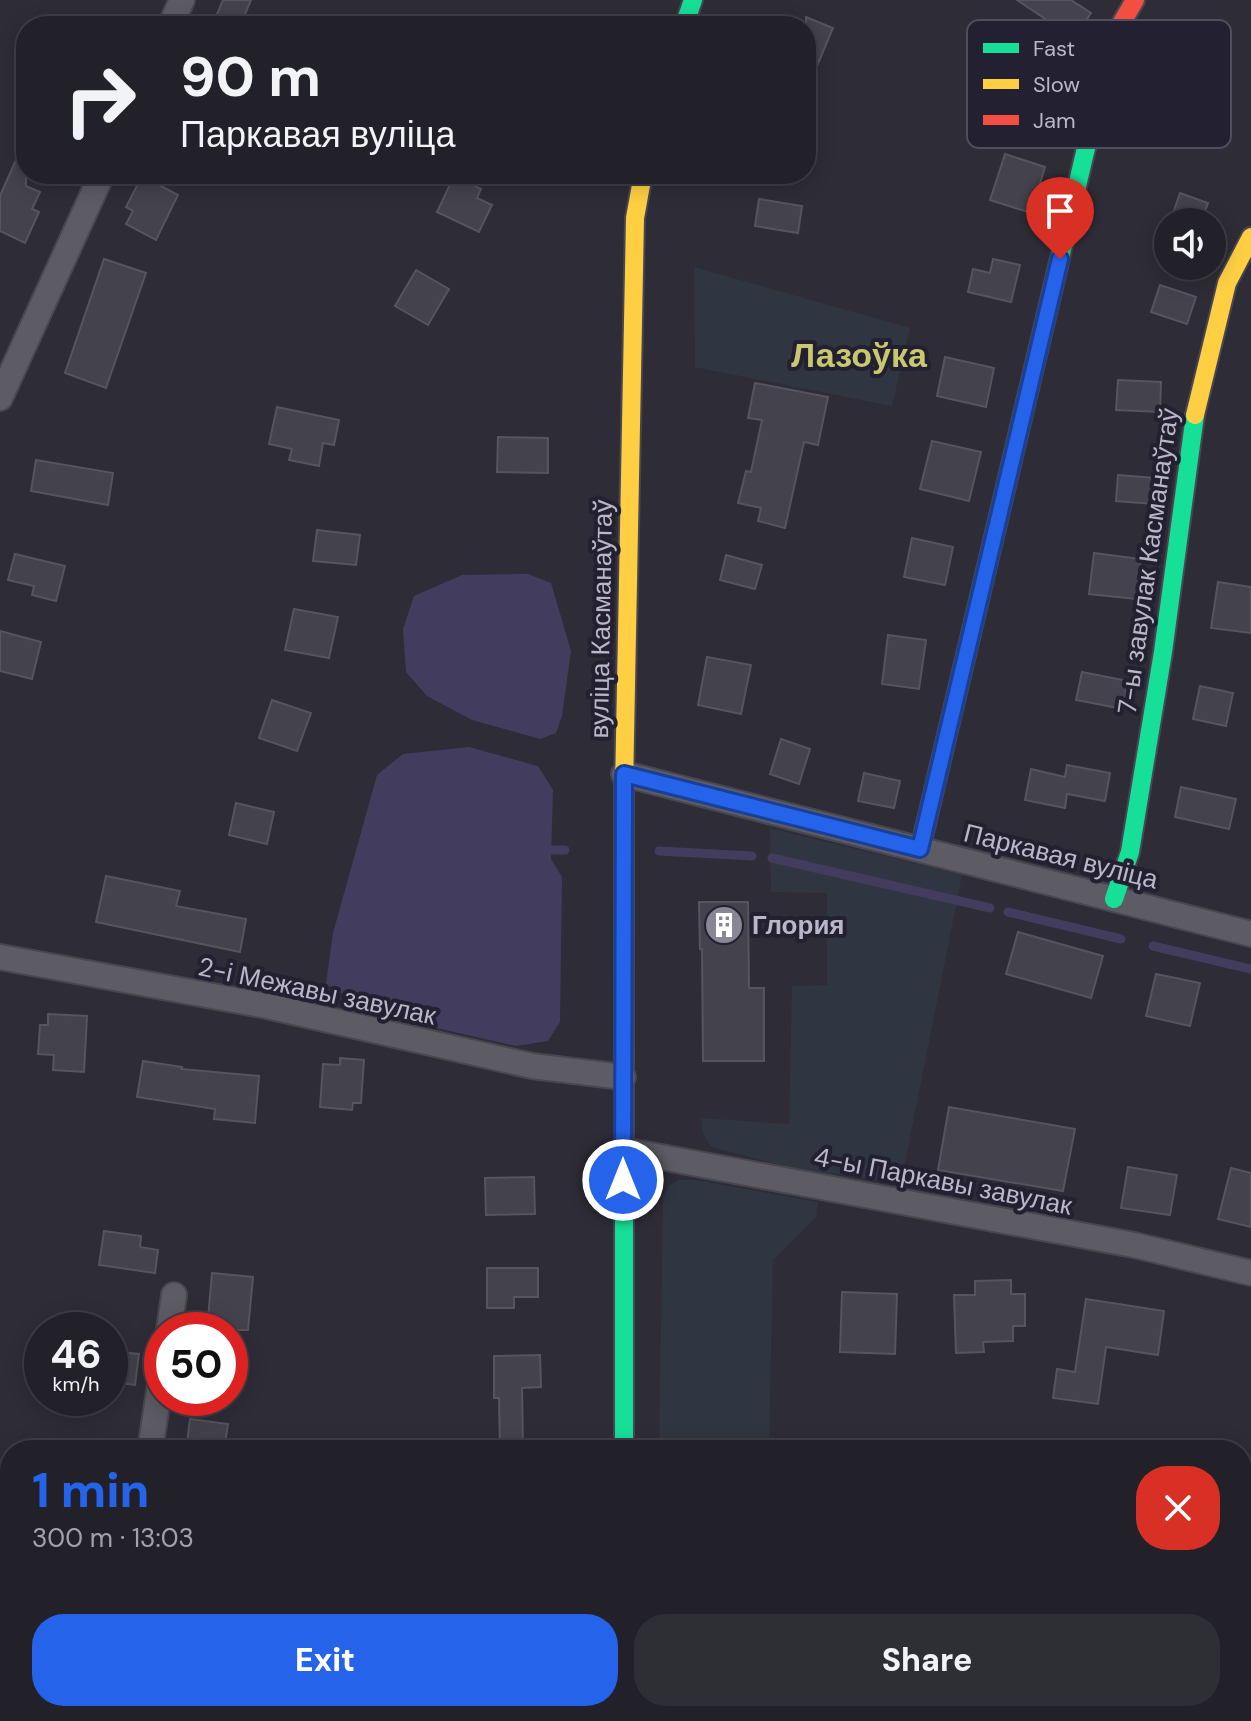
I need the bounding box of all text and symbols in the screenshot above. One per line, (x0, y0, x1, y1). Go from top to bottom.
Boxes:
legend (967, 20, 1231, 148)
text: Fast (1033, 34, 1075, 63)
text: 90 m (180, 40, 321, 113)
icon: right (48, 48, 152, 152)
text: Slow (1033, 70, 1080, 99)
text: Jam (1033, 106, 1076, 135)
text: Паркавая вуліца (180, 111, 455, 158)
pin (1026, 177, 1094, 259)
icon: arrive (1038, 189, 1082, 233)
map controls (1154, 208, 1226, 280)
button: sound (1154, 208, 1226, 280)
district label: Лазоўка (791, 333, 928, 378)
street label: 7-ы завулак Касманаўтаў (1110, 406, 1186, 716)
street label: вуліца Касманаўтаў (582, 499, 620, 739)
street label: Паркавая вуліца (960, 815, 1162, 897)
building icon: Глория (703, 904, 745, 946)
place label: Глория (752, 908, 845, 942)
street label: 2-і Межавы завулак (195, 949, 440, 1033)
position arrow (581, 1138, 665, 1222)
street label: 4-ы Паркавы завулак (811, 1139, 1075, 1223)
speed limit sign: 50 (144, 1312, 248, 1416)
text: 46 (50, 1328, 102, 1380)
text: km/h (52, 1371, 100, 1397)
text: 1 min (32, 1459, 149, 1522)
button: close (1136, 1466, 1220, 1550)
text: 300 m · 13:03 (32, 1521, 194, 1555)
button: Exit (32, 1614, 618, 1706)
button: Share (634, 1614, 1220, 1706)

